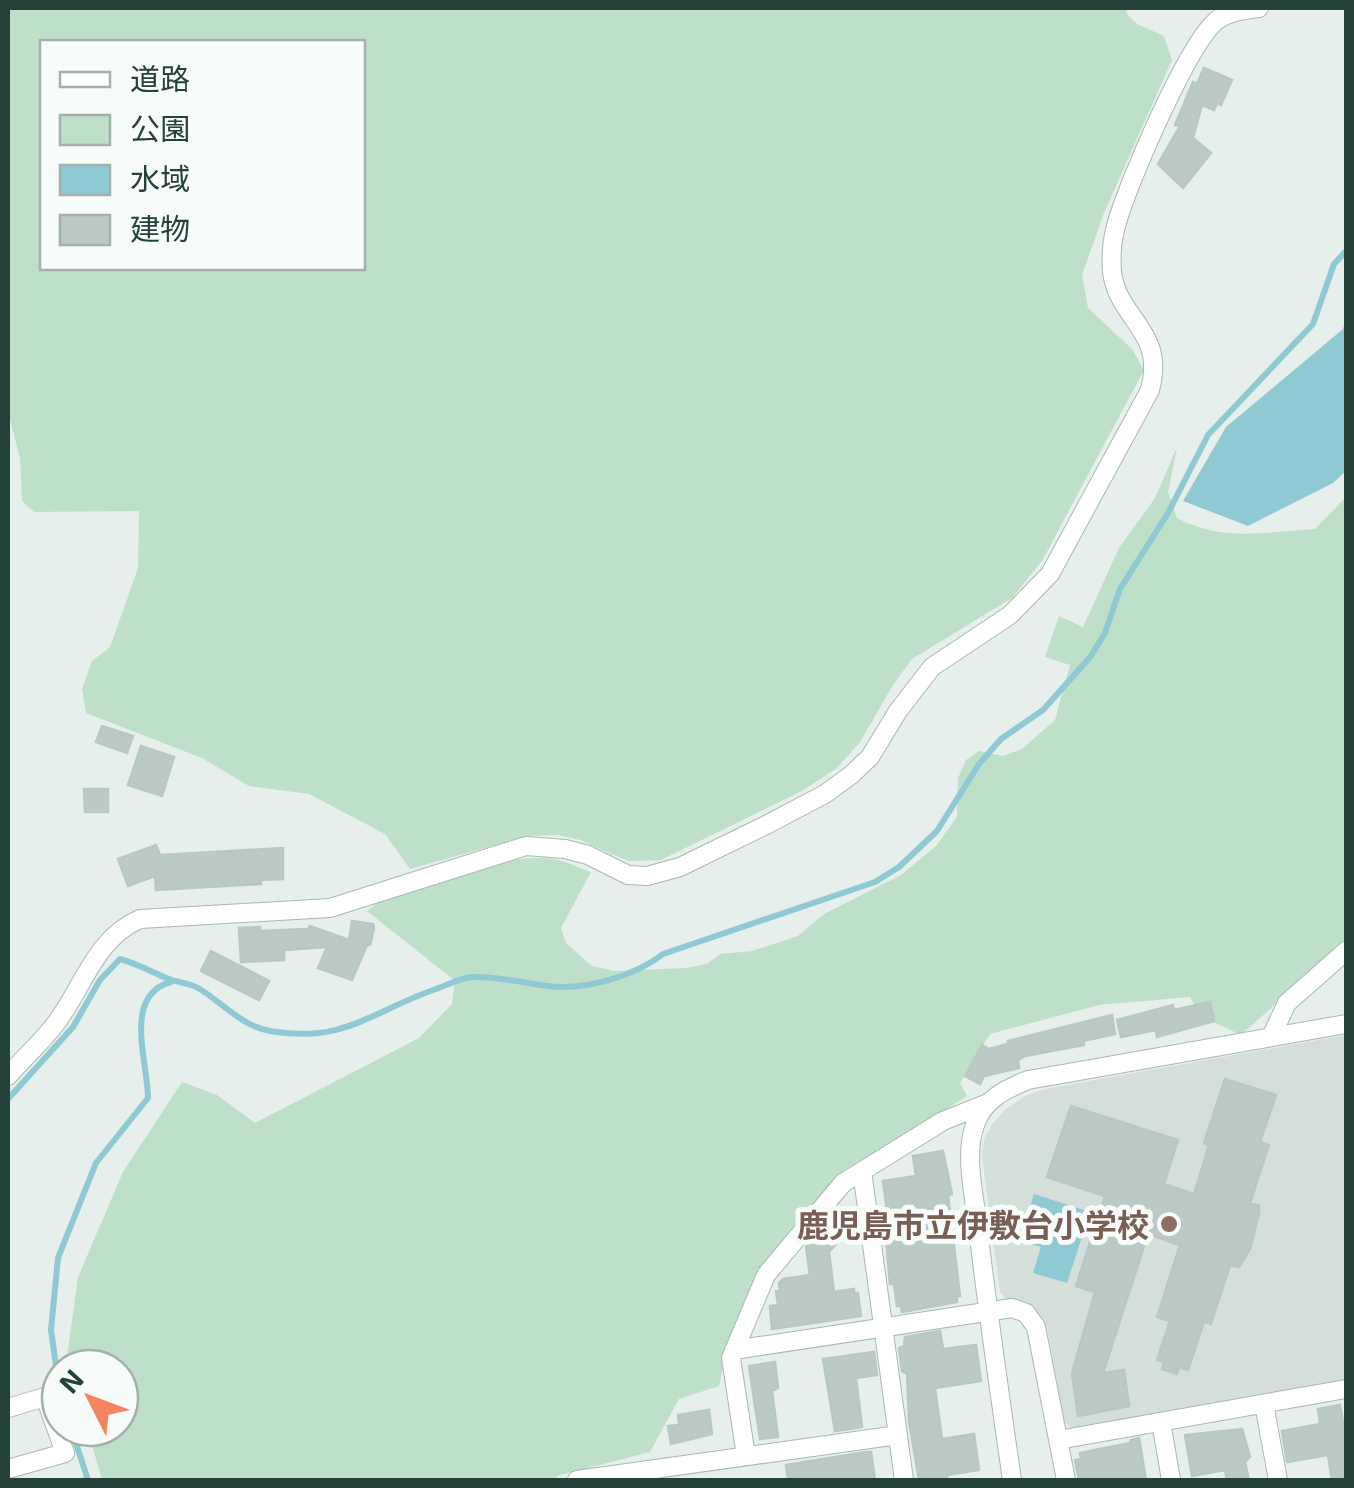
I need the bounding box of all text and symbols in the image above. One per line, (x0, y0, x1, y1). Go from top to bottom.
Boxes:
legend (40, 40, 365, 270)
text: 道路 (130, 60, 190, 96)
text: 公園 (130, 110, 190, 146)
text: 水域 (130, 160, 190, 196)
text: 建物 (130, 210, 190, 246)
place label: 鹿児島市立伊敷台小学校 (797, 1205, 1149, 1243)
marker: 鹿児島市立伊敷台小学校 (1158, 1213, 1180, 1235)
north arrow (40, 1348, 140, 1448)
text: N (51, 1362, 90, 1399)

